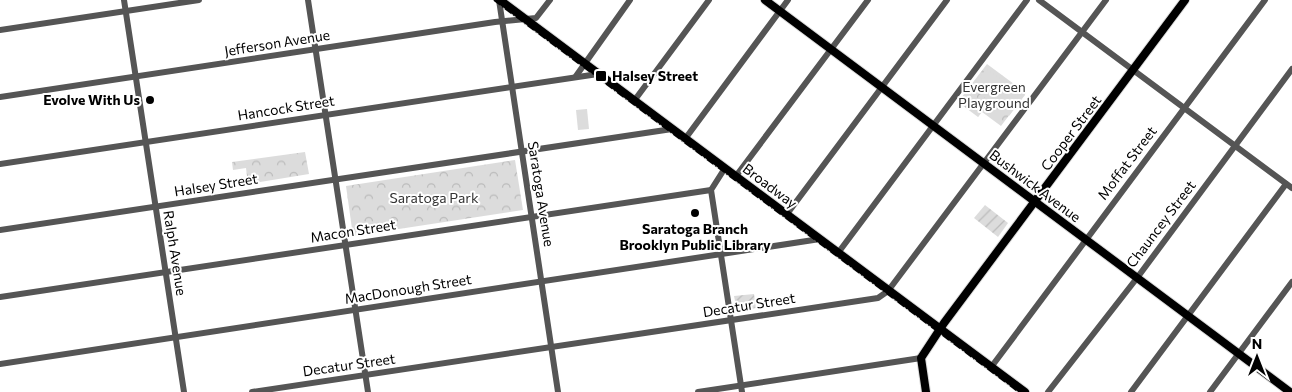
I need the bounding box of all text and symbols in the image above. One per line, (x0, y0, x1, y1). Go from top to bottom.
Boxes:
street label: Jefferson Avenue (223, 26, 331, 59)
place label: Halsey Street (612, 67, 698, 84)
marker: Halsey Street (594, 69, 608, 83)
park label: Evergreen Playground (958, 78, 1030, 111)
place label: Evolve With Us (43, 91, 140, 108)
street label: Hancock Street (236, 91, 336, 124)
street label: Cooper Street (1037, 92, 1105, 174)
marker: Evolve With Us (144, 94, 156, 106)
street label: Moffat Street (1093, 122, 1160, 203)
street label: Saratoga Avenue (525, 140, 558, 248)
street label: Bushwick Avenue (986, 146, 1084, 225)
street label: Broadway (740, 160, 801, 212)
street label: Halsey Street (173, 169, 259, 200)
street label: Chauncey Street (1122, 177, 1199, 271)
park label: Saratoga Park (389, 189, 479, 206)
marker: Saratoga Branch Brooklyn Public Library (689, 207, 701, 219)
street label: Ralph Avenue (160, 209, 191, 297)
street label: Macon Street (309, 215, 397, 246)
place label: Saratoga Branch Brooklyn Public Library (619, 220, 771, 253)
street label: MacDonough Street (343, 270, 473, 307)
street label: Decatur Street (701, 289, 797, 320)
north arrow (1232, 332, 1282, 382)
text: N (1252, 335, 1262, 352)
street label: Decatur Street (302, 350, 397, 379)

